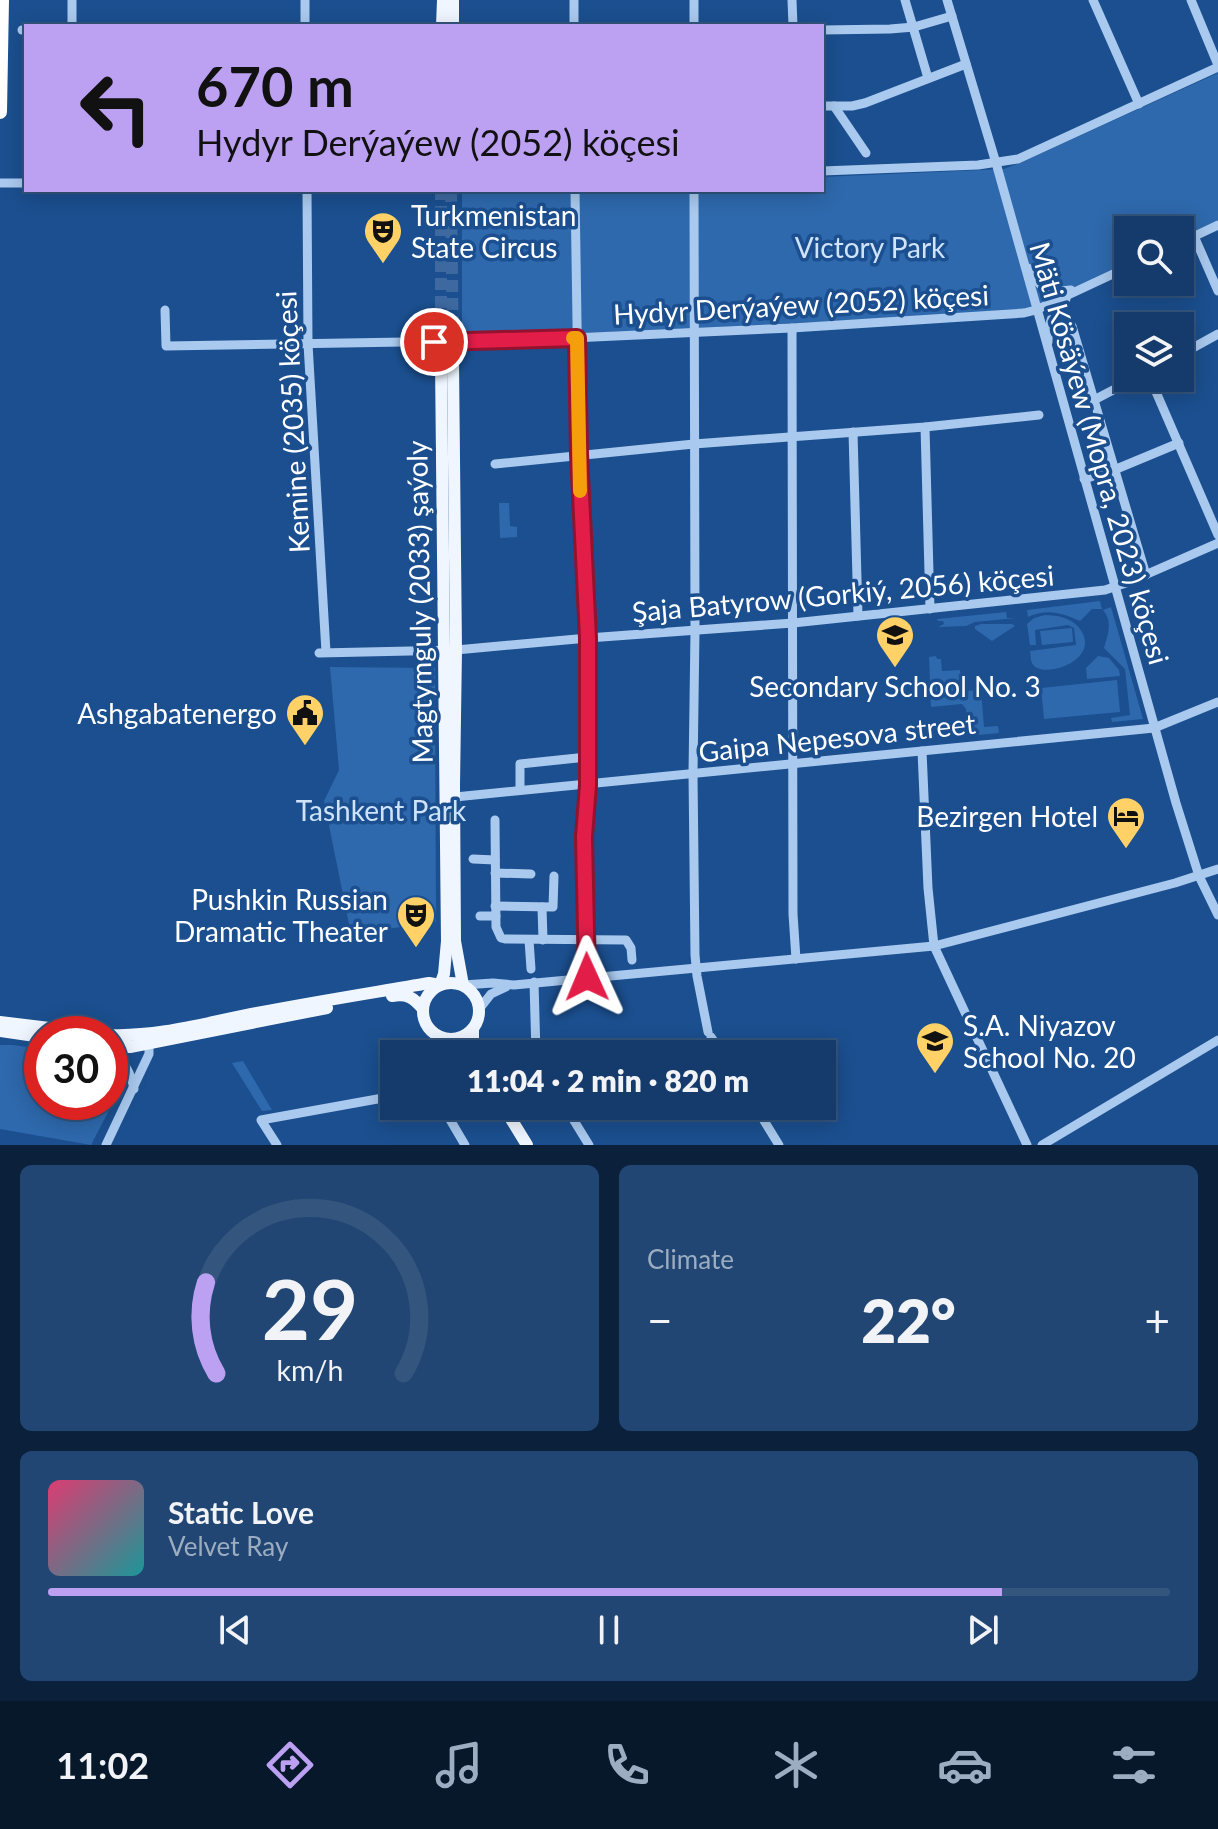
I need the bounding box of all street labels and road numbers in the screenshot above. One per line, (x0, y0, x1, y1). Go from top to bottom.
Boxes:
street label: Mäti Kösäýew (Mopra, 2023) köçesi (1023, 238, 1177, 668)
street label: Hydyr Derýaýew (2052) köçesi (612, 277, 990, 331)
street label: Kemine (2035) köçesi (268, 290, 316, 554)
street label: Magtymguly (2033) şaýoly (399, 440, 439, 764)
street label: Şaja Batyrow (Gorkiý, 2056) köçesi (631, 558, 1055, 628)
street label: Gaipa Nepesova street (697, 706, 977, 768)

